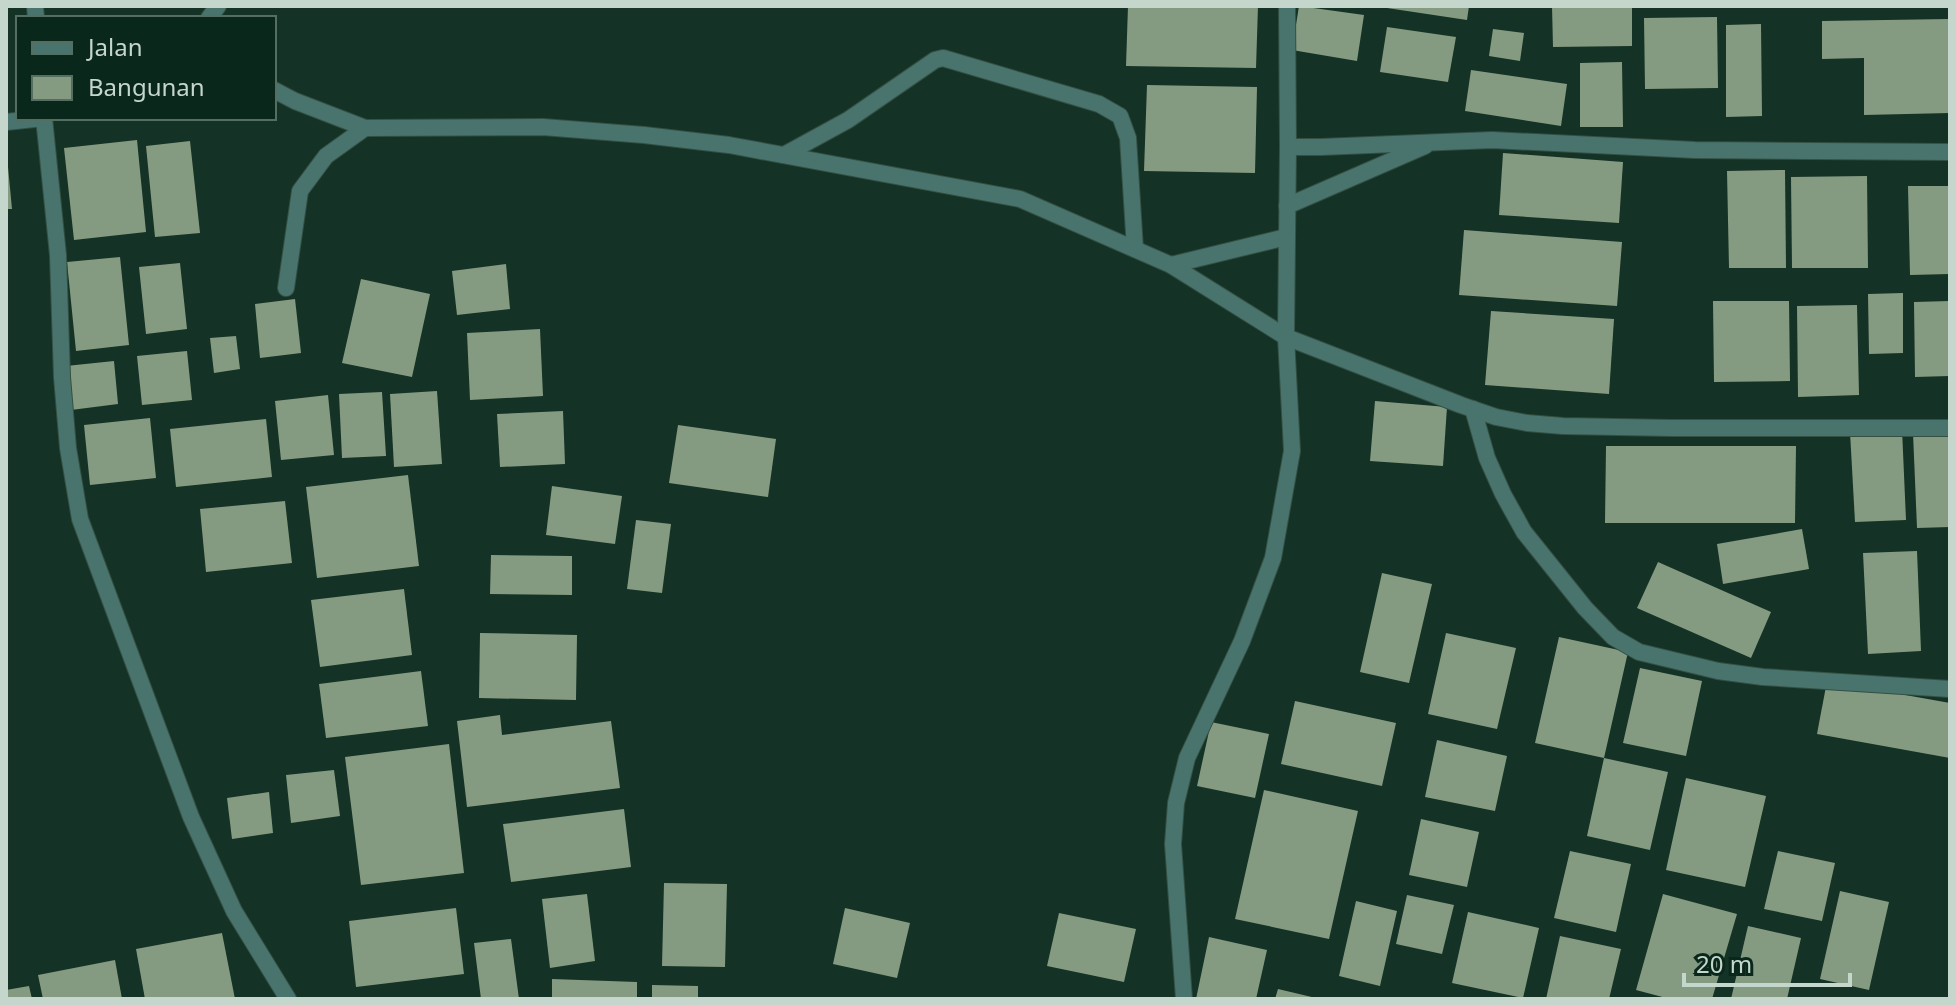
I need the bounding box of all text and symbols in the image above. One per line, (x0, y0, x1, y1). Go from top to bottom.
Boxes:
legend (16, 16, 276, 120)
text: Jalan (86, 30, 143, 63)
text: Bangunan (88, 70, 205, 103)
scale bar (1684, 937, 1850, 987)
text: 20 m (1696, 947, 1752, 980)

